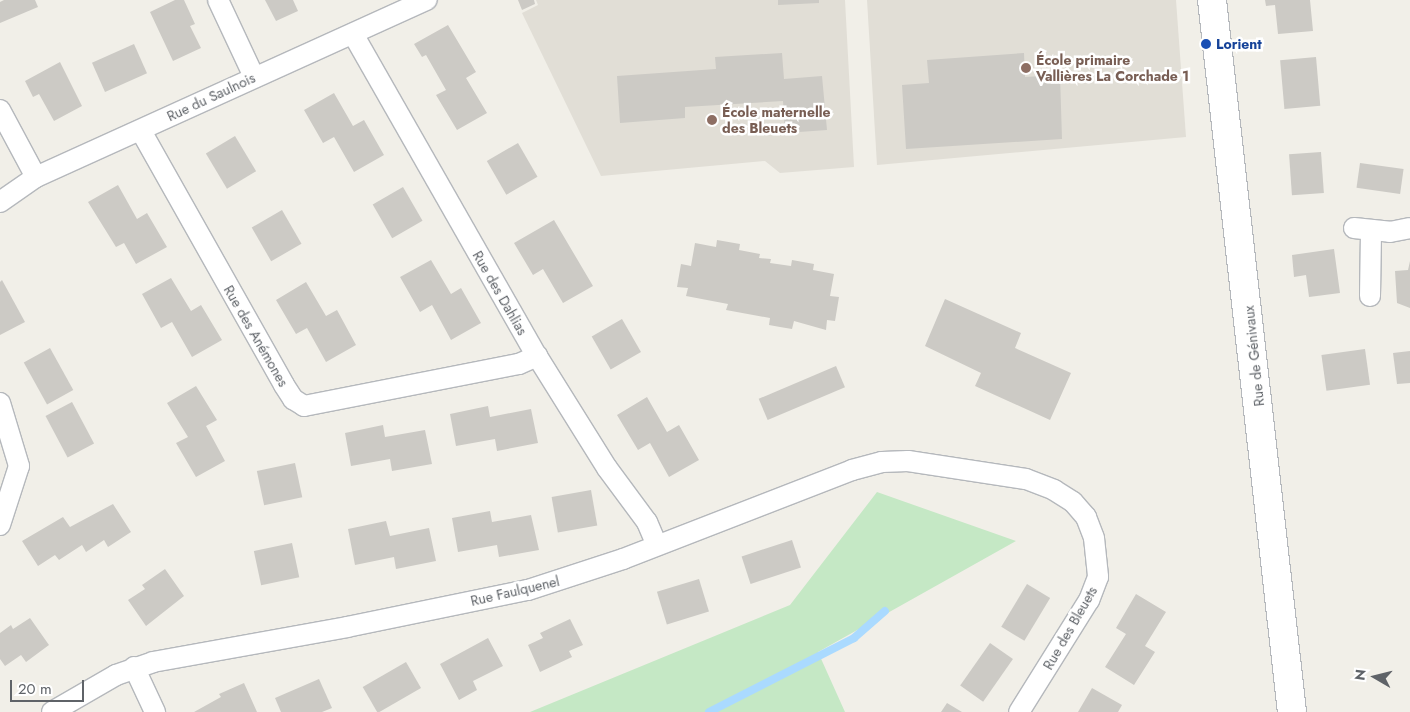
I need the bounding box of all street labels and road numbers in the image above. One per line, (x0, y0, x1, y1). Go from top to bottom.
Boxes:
street label: Rue du Saulnois (164, 69, 258, 125)
street label: Rue des Dahlias (469, 248, 531, 338)
street label: Rue des Anémones (220, 282, 292, 390)
street label: Rue de Génivaux (1240, 305, 1268, 407)
street label: Rue Faulquenel (469, 573, 561, 609)
street label: Rue des Bleuets (1039, 583, 1101, 673)

